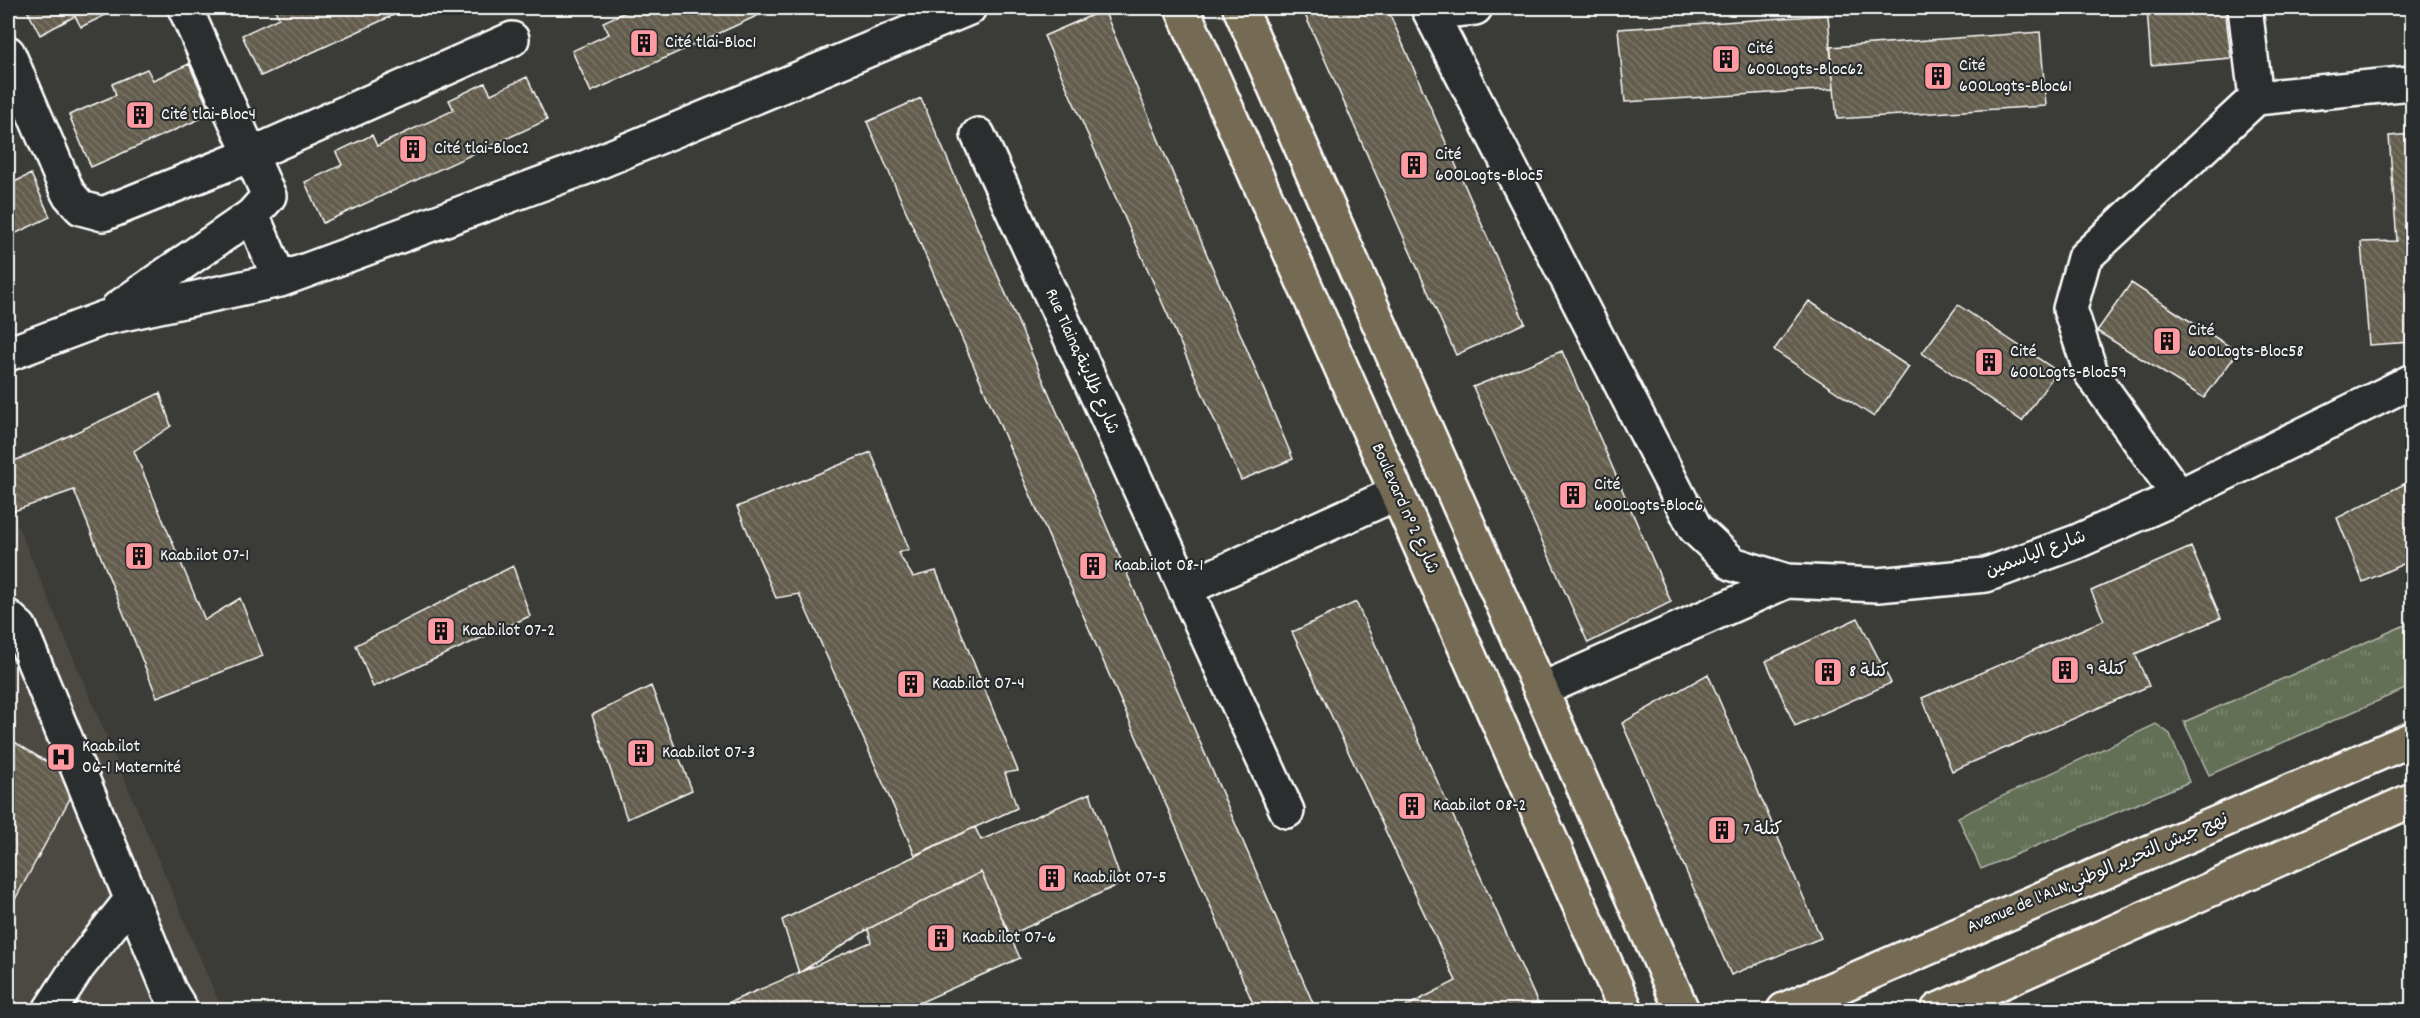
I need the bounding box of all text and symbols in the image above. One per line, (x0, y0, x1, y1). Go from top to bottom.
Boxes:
building icon: Cité tlai-Bloc1 (628, 27, 660, 59)
place label: Cité tlai-Bloc1 (665, 31, 757, 56)
place label: Cité 600Logts-Bloc62 (1747, 37, 1864, 83)
building icon: Cité 600Logts-Bloc62 (1710, 43, 1742, 75)
place label: Cité 600Logts-Bloc61 (1959, 54, 2072, 100)
building icon: Cité 600Logts-Bloc61 (1922, 60, 1954, 92)
building icon: Cité tlai-Bloc4 (124, 99, 156, 131)
place label: Cité tlai-Bloc4 (161, 103, 256, 128)
building icon: Cité tlai-Bloc2 (397, 133, 429, 165)
place label: Cité tlai-Bloc2 (434, 137, 529, 162)
place label: Cité 600Logts-Bloc5 (1435, 143, 1543, 189)
building icon: Cité 600Logts-Bloc5 (1398, 149, 1430, 181)
street label: Rue Tlaina;شارع طلاينة (1038, 285, 1124, 439)
place label: Cité 600Logts-Bloc58 (2188, 319, 2304, 365)
building icon: Cité 600Logts-Bloc58 (2151, 325, 2183, 357)
place label: Cité 600Logts-Bloc59 (2010, 340, 2127, 386)
building icon: Cité 600Logts-Bloc59 (1973, 346, 2005, 378)
street label: Boulevard n° شارع 2 (1364, 440, 1444, 578)
place label: Cité 600Logts-Bloc6 (1594, 473, 1703, 519)
building icon: Cité 600Logts-Bloc6 (1557, 479, 1589, 511)
street label: شارع الياسمين (1982, 525, 2090, 585)
building icon: Kaab.ilot 07-1 (123, 540, 155, 572)
place label: Kaab.ilot 07-1 (160, 544, 249, 569)
building icon: Kaab.ilot 08-1 (1077, 550, 1109, 582)
place label: Kaab.ilot 08-1 (1114, 554, 1203, 579)
building icon: Kaab.ilot 07-2 (425, 615, 457, 647)
place label: Kaab.ilot 07-2 (462, 619, 555, 644)
building icon: كتلة 9 (2049, 654, 2081, 686)
building icon: كتلة 8 (1812, 656, 1844, 688)
place label: كتلة 9 (2086, 658, 2127, 683)
place label: كتلة 8 (1849, 660, 1889, 685)
building icon: Kaab.ilot 07-4 (895, 668, 927, 700)
place label: Kaab.ilot 07-4 (932, 672, 1025, 697)
place label: Kaab.ilot 06-1 Maternité (82, 735, 181, 781)
building icon: Kaab.ilot 07-3 (625, 737, 657, 769)
hospital icon: Kaab.ilot 06-1 Maternité (45, 741, 77, 773)
place label: Kaab.ilot 07-3 (662, 741, 755, 766)
building icon: Kaab.ilot 08-2 (1396, 790, 1428, 822)
place label: Kaab.ilot 08-2 (1433, 794, 1526, 819)
street label: Avenue de l'ALN;نهج جيش التحرير الوطني (1963, 807, 2233, 941)
building icon: كتلة 7 (1706, 814, 1738, 846)
place label: كتلة 7 (1743, 818, 1783, 843)
building icon: Kaab.ilot 07-5 (1036, 862, 1068, 894)
place label: Kaab.ilot 07-5 (1073, 866, 1167, 891)
building icon: Kaab.ilot 07-6 (925, 922, 957, 954)
place label: Kaab.ilot 07-6 (962, 926, 1056, 951)

